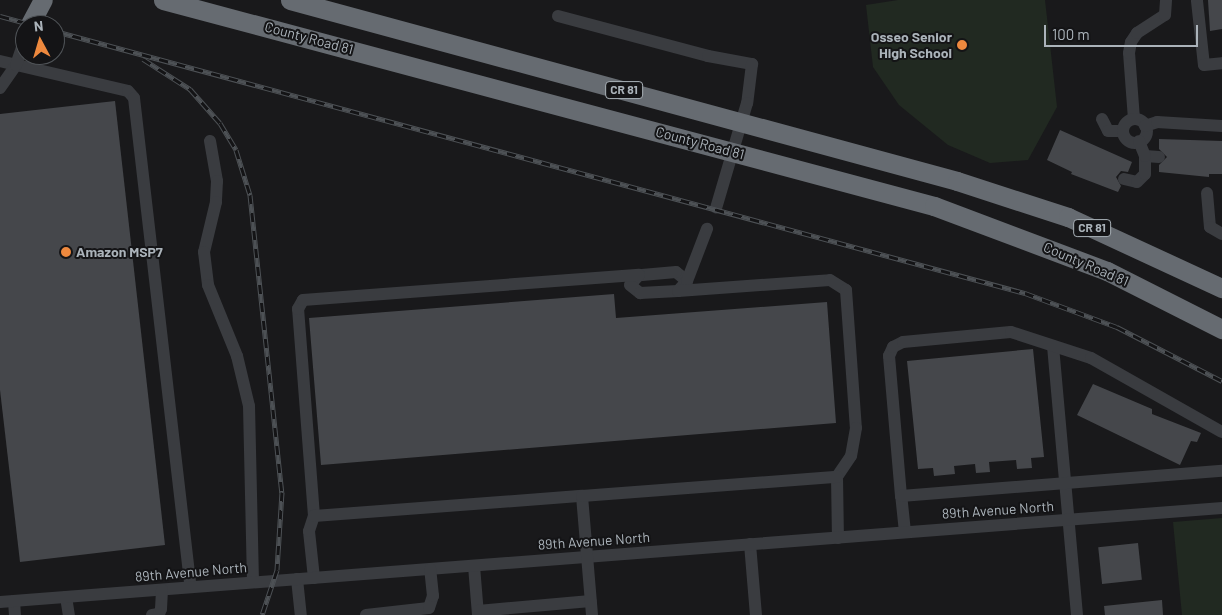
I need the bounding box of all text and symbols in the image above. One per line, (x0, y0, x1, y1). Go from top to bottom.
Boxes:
north arrow (15, 15, 65, 65)
scale bar (1047, 15, 1201, 47)
text: N (33, 17, 44, 35)
street label: County Road 81 (263, 18, 355, 58)
text: 100 m (1052, 25, 1090, 43)
place label: Osseo Senior High School (871, 29, 952, 62)
marker: Osseo Senior High School (956, 39, 968, 51)
road number: CR 81 (604, 80, 644, 100)
street label: County Road 81 (654, 123, 746, 163)
road number: CR 81 (1072, 218, 1112, 238)
street label: County Road 81 (1041, 238, 1131, 290)
place label: Amazon MSP7 (76, 244, 163, 260)
marker: Amazon MSP7 (60, 246, 72, 258)
street label: 89th Avenue North (941, 498, 1055, 522)
street label: 89th Avenue North (537, 529, 651, 553)
street label: 89th Avenue North (134, 559, 248, 585)

